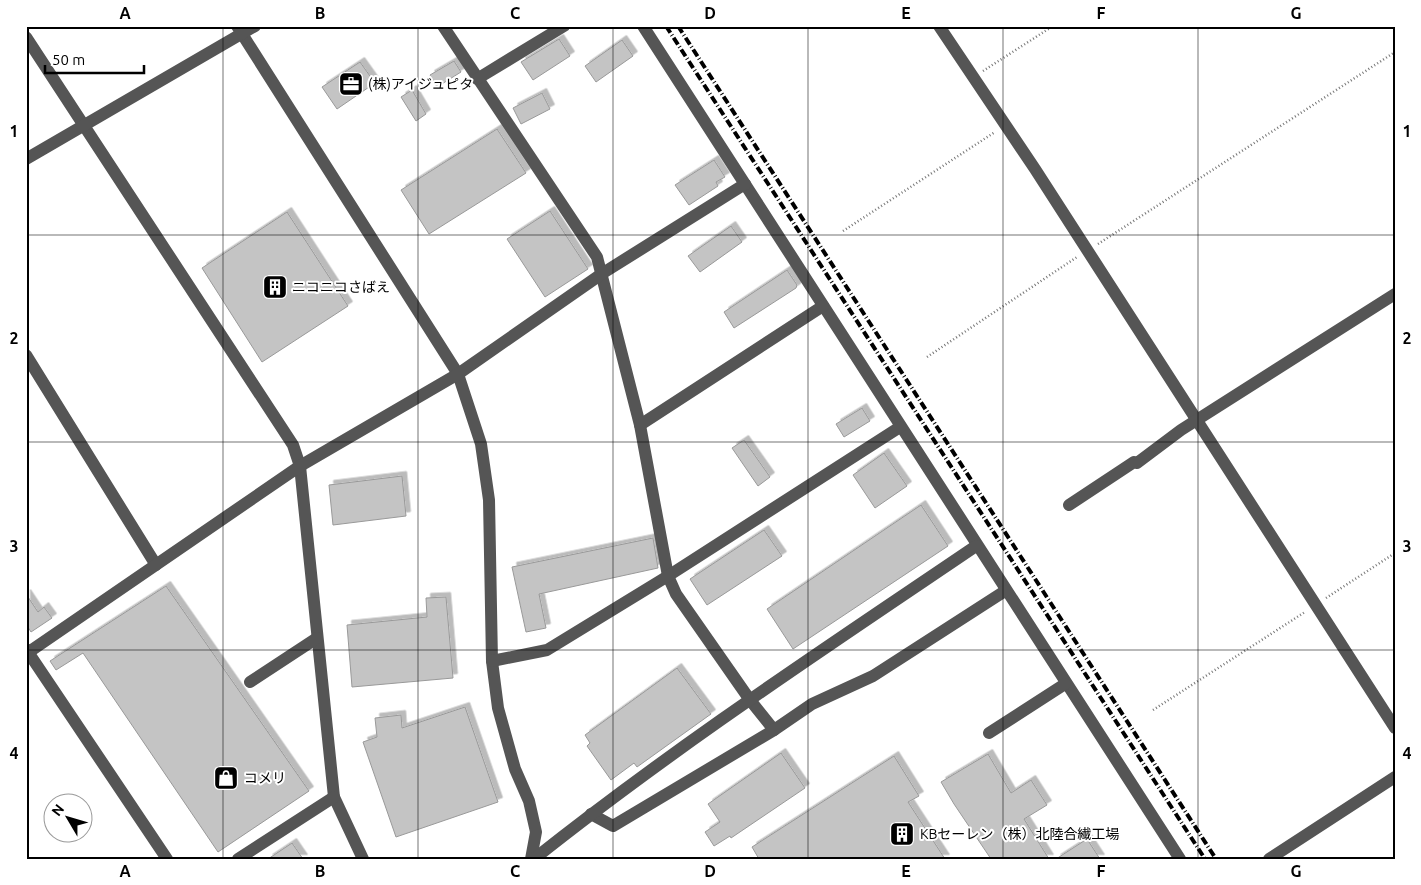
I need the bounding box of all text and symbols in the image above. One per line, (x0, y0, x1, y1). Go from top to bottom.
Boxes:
text: A (119, 4, 131, 22)
text: B (315, 4, 325, 22)
text: C (510, 4, 520, 22)
text: D (704, 4, 716, 22)
text: E (901, 4, 911, 22)
text: F (1097, 4, 1106, 22)
text: G (1290, 4, 1302, 22)
scale bar (45, 42, 144, 74)
text: 50 m (52, 51, 85, 68)
office icon: (株)アイジュピタ (338, 71, 364, 97)
place label: (株)アイジュピタ (368, 76, 473, 92)
text: 1 (9, 122, 19, 140)
text: 1 (1402, 122, 1412, 140)
building icon: ニコニコさばえ (262, 274, 288, 300)
place label: ニコニコさばえ (292, 279, 390, 295)
text: 2 (9, 329, 19, 347)
text: 2 (1402, 329, 1412, 347)
text: 3 (9, 537, 19, 555)
text: 3 (1402, 537, 1412, 555)
text: 4 (9, 744, 19, 762)
text: 4 (1402, 744, 1412, 762)
shop icon: コメリ (213, 765, 239, 791)
place label: コメリ (244, 770, 286, 786)
north arrow (42, 792, 92, 842)
text: N (48, 801, 67, 819)
building icon: KBセーレン（株）北陸合繊工場 (889, 821, 915, 847)
place label: KBセーレン（株）北陸合繊工場 (920, 826, 1119, 842)
text: A (119, 862, 131, 880)
text: B (315, 862, 325, 880)
text: C (510, 862, 520, 880)
text: D (704, 862, 716, 880)
text: E (901, 862, 911, 880)
text: F (1097, 862, 1106, 880)
text: G (1290, 862, 1302, 880)

